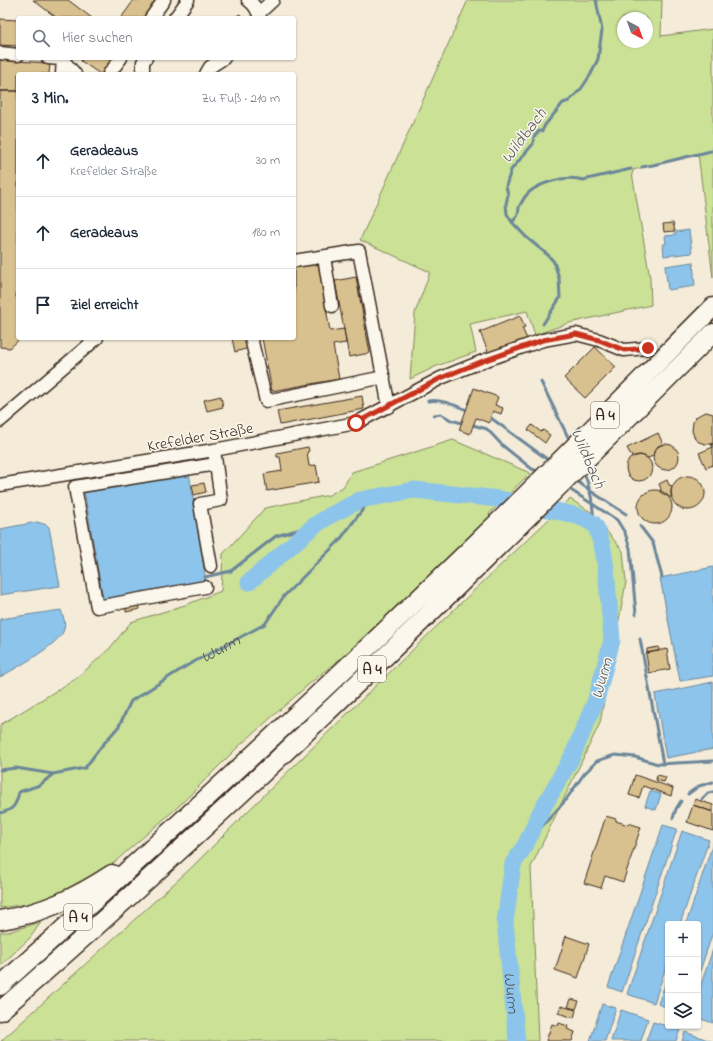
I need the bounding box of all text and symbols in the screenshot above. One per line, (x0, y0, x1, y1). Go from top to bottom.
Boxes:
north arrow (617, 12, 653, 48)
search box (16, 16, 296, 60)
icon: search (30, 27, 52, 49)
text: Hier suchen (62, 27, 133, 49)
text: 3 Min. (32, 86, 69, 111)
text: Zu Fuß · 210 m (201, 89, 280, 108)
water label: Wildbach (495, 102, 554, 169)
text: Geradeaus (70, 140, 138, 162)
icon: ahead (32, 150, 54, 172)
text: 30 m (256, 151, 280, 170)
text: Krefelder Straße (70, 162, 157, 181)
icon: ahead (32, 222, 54, 244)
text: Geradeaus (70, 222, 138, 244)
text: 180 m (252, 223, 280, 242)
icon: arrive (32, 294, 54, 316)
text: Ziel erreicht (70, 294, 138, 316)
route end (639, 339, 657, 357)
road number: A 4 (591, 402, 619, 428)
route start (347, 414, 365, 432)
street label: Krefelder Straße (146, 417, 256, 459)
water label: Wildbach (564, 425, 612, 493)
water label: Wurm (197, 628, 246, 670)
water label: Wurm (585, 654, 620, 702)
road number: A 4 (358, 656, 386, 682)
road number: A 4 (64, 904, 92, 930)
map controls (665, 921, 701, 1029)
button: + (665, 921, 701, 957)
button: − (665, 957, 701, 993)
water label: Wurm (496, 971, 525, 1016)
button: layers (665, 993, 701, 1029)

